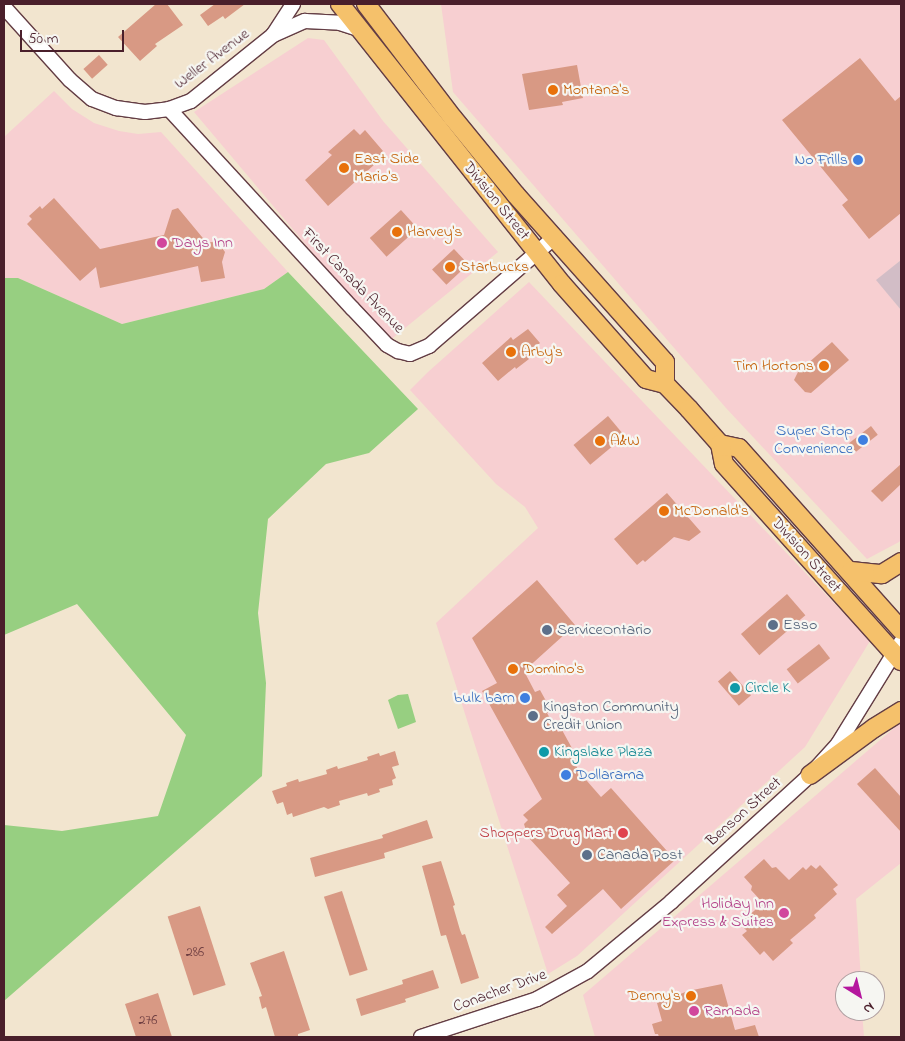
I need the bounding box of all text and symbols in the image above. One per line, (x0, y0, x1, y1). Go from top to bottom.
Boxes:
scale bar (22, 20, 126, 52)
street label: Weller Avenue (171, 25, 253, 93)
text: 50 m (28, 28, 58, 50)
place label: Montana's (563, 80, 629, 100)
marker: Montana's (547, 84, 559, 96)
place label: East Side Mario's (354, 149, 419, 187)
place label: No Frills (794, 150, 848, 170)
marker: No Frills (852, 154, 864, 166)
street label: Division Street (459, 158, 533, 244)
marker: East Side Mario's (338, 162, 350, 174)
place label: Harvey's (407, 222, 462, 242)
street label: First Canada Avenue (298, 224, 408, 338)
marker: Harvey's (391, 226, 403, 238)
place label: Days Inn (172, 233, 233, 253)
marker: Days Inn (156, 237, 168, 249)
place label: Starbucks (460, 257, 529, 277)
marker: Starbucks (444, 261, 456, 273)
place label: Arby's (521, 342, 563, 362)
marker: Arby's (505, 346, 517, 358)
place label: Tim Hortons (733, 356, 814, 376)
marker: Tim Hortons (818, 360, 830, 372)
place label: Super Stop Convenience (774, 421, 853, 459)
place label: A&W (610, 431, 640, 451)
marker: Super Stop Convenience (857, 434, 869, 446)
marker: A&W (594, 435, 606, 447)
place label: McDonald's (674, 501, 749, 521)
marker: McDonald's (658, 505, 670, 517)
street label: Division Street (767, 513, 845, 597)
place label: Esso (783, 615, 817, 635)
marker: Esso (767, 619, 779, 631)
place label: ServiceOntario (557, 620, 651, 640)
marker: ServiceOntario (541, 624, 553, 636)
place label: Domino's (523, 659, 584, 679)
marker: Domino's (507, 663, 519, 675)
place label: Circle K (745, 678, 790, 698)
marker: Circle K (729, 682, 741, 694)
place label: bulk barn (454, 688, 515, 708)
marker: bulk barn (519, 692, 531, 704)
place label: Kingston Community Credit Union (543, 697, 679, 735)
marker: Kingston Community Credit Union (527, 710, 539, 722)
place label: Kingslake Plaza (554, 742, 652, 762)
marker: Kingslake Plaza (538, 746, 550, 758)
place label: Dollarama (576, 765, 644, 785)
marker: Dollarama (560, 769, 572, 781)
street label: Benson Street (702, 773, 786, 851)
place label: Shoppers Drug Mart (479, 823, 613, 843)
marker: Shoppers Drug Mart (617, 827, 629, 839)
place label: Canada Post (597, 845, 683, 865)
marker: Canada Post (581, 849, 593, 861)
place label: Holiday Inn Express & Suites (662, 894, 774, 932)
marker: Holiday Inn Express & Suites (778, 907, 790, 919)
house number: 286 (186, 945, 204, 961)
street label: Conacher Drive (451, 965, 549, 1017)
north arrow (835, 971, 885, 1021)
place label: Denny's (628, 986, 681, 1006)
marker: Denny's (685, 990, 697, 1002)
text: N (859, 996, 879, 1019)
place label: Ramada (704, 1001, 760, 1021)
marker: Ramada (688, 1005, 700, 1017)
house number: 276 (139, 1013, 157, 1029)

